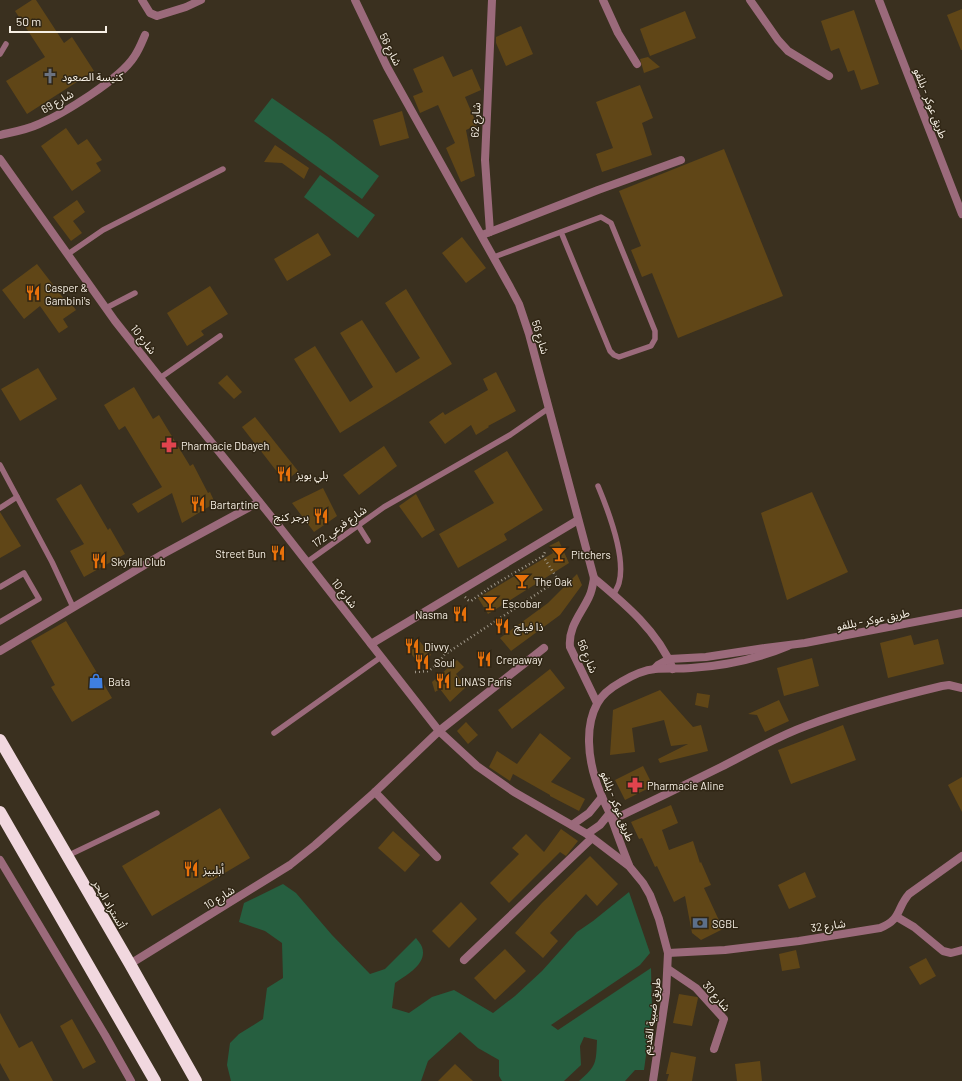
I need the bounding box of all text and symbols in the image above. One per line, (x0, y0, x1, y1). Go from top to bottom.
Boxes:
scale bar (10, 8, 106, 34)
text: 50 m (16, 14, 41, 28)
street label: شارع 56 (375, 30, 405, 69)
street label: طريق عوكر - بللفو (911, 66, 950, 140)
church icon: كنيسة الصعود (41, 67, 59, 85)
place label: كنيسة الصعود (62, 70, 124, 84)
street label: شارع 69 (39, 86, 77, 117)
street label: شارع 62 (468, 102, 484, 138)
place label: Casper & Gambini's (45, 281, 90, 307)
restaurant icon: Casper & Gambini's (24, 284, 42, 302)
street label: شارع 56 (528, 318, 552, 357)
street label: شارع 10 (127, 322, 160, 358)
pharmacy icon: Pharmacie Dbayeh (160, 436, 178, 454)
place label: Pharmacie Dbayeh (181, 439, 269, 452)
restaurant icon: بلي بويز (275, 465, 293, 483)
place label: بلي بويز (295, 468, 328, 484)
restaurant icon: Bartartine (189, 495, 207, 513)
place label: Bartartine (210, 498, 259, 511)
street label: شارع فرعي 172 (309, 502, 371, 552)
restaurant icon: برجر كنج (312, 507, 330, 525)
place label: برجر كنج (274, 510, 309, 525)
restaurant icon: Street Bun (269, 544, 287, 562)
bar icon: Pitchers (550, 545, 568, 563)
place label: Street Bun (215, 547, 266, 560)
place label: Pitchers (571, 548, 611, 561)
restaurant icon: Skyfall Club (90, 552, 108, 570)
place label: Skyfall Club (111, 555, 166, 568)
bar icon: The Oak (513, 572, 531, 590)
place label: The Oak (534, 575, 573, 588)
street label: شارع 10 (328, 576, 361, 612)
bar icon: Escobar (481, 594, 499, 612)
place label: Escobar (502, 597, 541, 610)
restaurant icon: Nasma (451, 605, 469, 623)
street label: طريق عوكر - بللفو (835, 606, 911, 634)
place label: Nasma (415, 608, 448, 621)
restaurant icon: ذا فيلج (493, 617, 511, 635)
place label: ذا فيلج (514, 620, 544, 635)
restaurant icon: Divvy (403, 637, 421, 655)
street label: شارع 56 (573, 637, 601, 676)
place label: Divvy (424, 640, 449, 653)
restaurant icon: Crepaway (475, 650, 493, 668)
restaurant icon: Soul (413, 653, 431, 671)
place label: Crepaway (496, 653, 543, 666)
place label: Soul (434, 656, 455, 669)
shop icon: Bata (87, 672, 105, 690)
restaurant icon: LINA'S Paris (434, 672, 452, 690)
place label: Bata (108, 675, 130, 688)
place label: LINA'S Paris (455, 675, 512, 688)
street label: طريق عوكر - بللفو (598, 769, 637, 843)
pharmacy icon: Pharmacie Aline (626, 776, 644, 794)
place label: Pharmacie Aline (647, 779, 724, 792)
restaurant icon: أبلبيز (182, 860, 200, 878)
place label: أبلبيز (202, 863, 224, 877)
street label: أتستراد البحر (89, 876, 129, 931)
street label: شارع 10 (201, 882, 238, 913)
bank icon: SGBL (691, 914, 709, 932)
street label: شارع 32 (810, 916, 847, 936)
place label: SGBL (712, 917, 738, 930)
street label: طريق ضبية القديم (639, 977, 666, 1056)
street label: شارع 30 (699, 978, 734, 1015)

